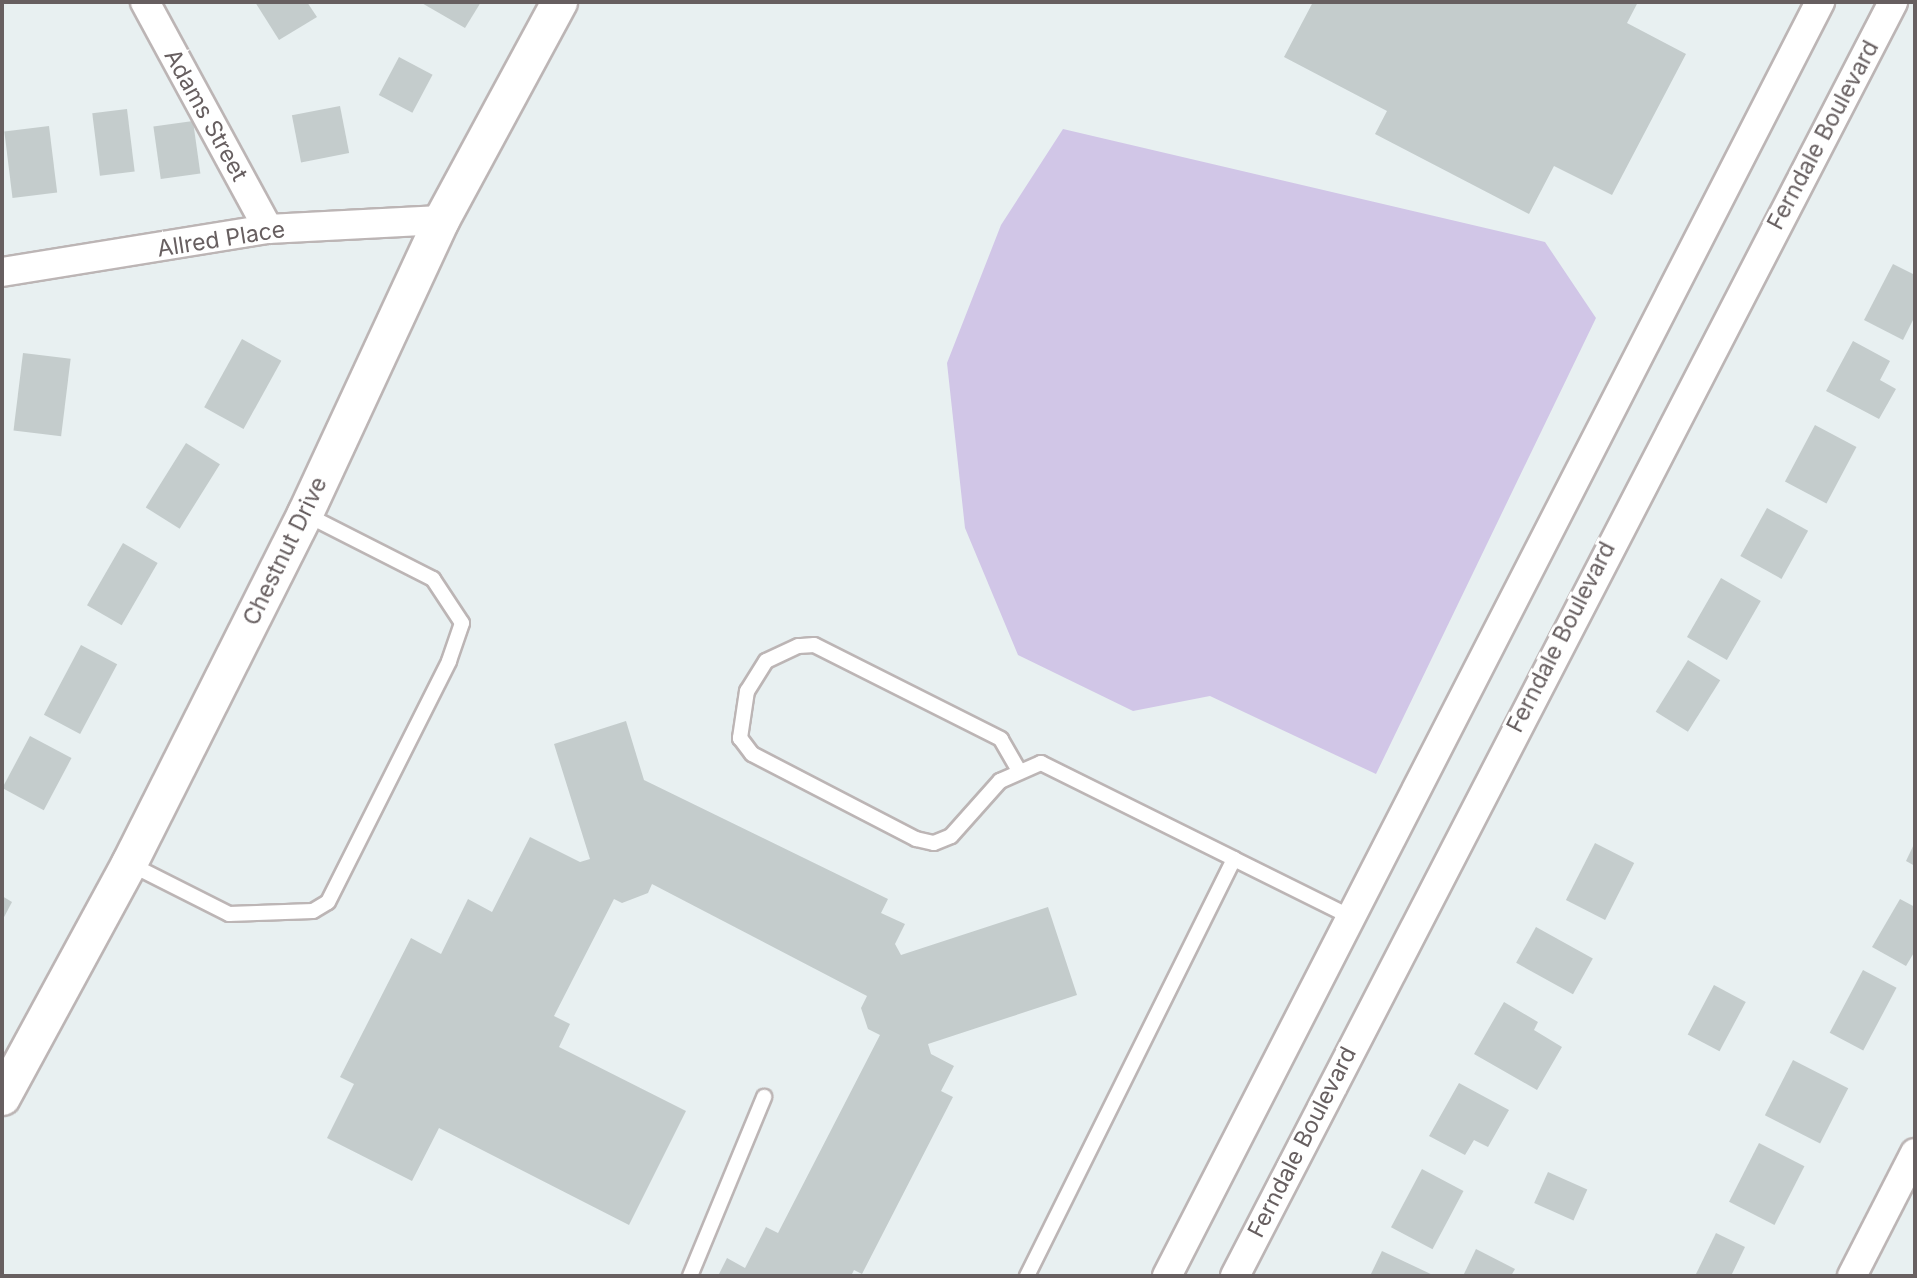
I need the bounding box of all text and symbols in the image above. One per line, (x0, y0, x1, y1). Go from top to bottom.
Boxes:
street label: Ferndale Boulevard (1761, 36, 1885, 234)
street label: Adams Street (158, 44, 254, 186)
street label: Allred Place (155, 215, 287, 263)
street label: Chestnut Drive (237, 472, 333, 630)
street label: Ferndale Boulevard (1501, 537, 1621, 737)
street label: Ferndale Boulevard (1242, 1042, 1362, 1242)

